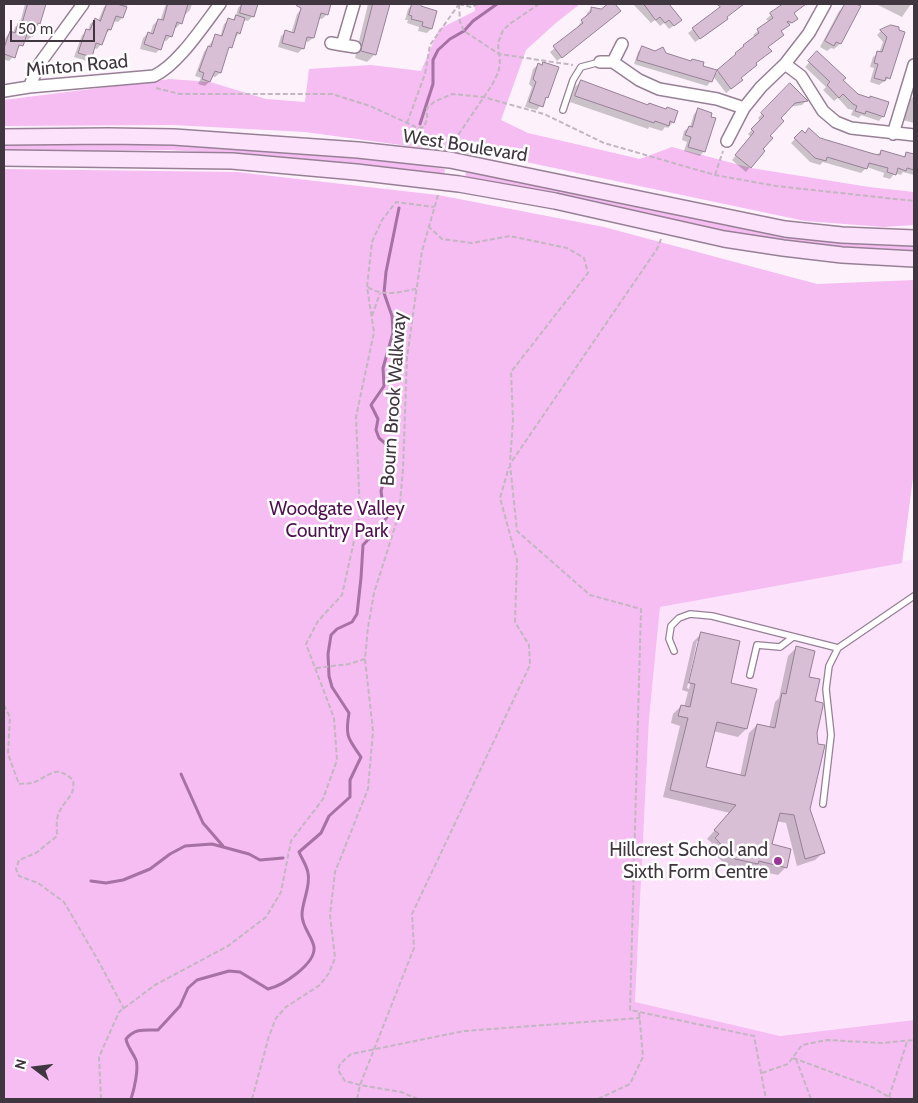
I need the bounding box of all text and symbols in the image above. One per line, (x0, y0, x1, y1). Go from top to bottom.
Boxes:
scale bar (12, 10, 98, 42)
text: 50 m (18, 20, 53, 38)
street label: Minton Road (25, 50, 129, 82)
street label: West Boulevard (401, 125, 529, 167)
street label: Bourn Brook Walkway (377, 311, 411, 487)
park label: Woodgate Valley Country Park (269, 498, 405, 542)
place label: Hillcrest School and Sixth Form Centre (609, 839, 768, 883)
marker: Hillcrest School and Sixth Form Centre (772, 855, 784, 867)
north arrow (10, 1043, 60, 1093)
text: N (11, 1057, 30, 1071)

